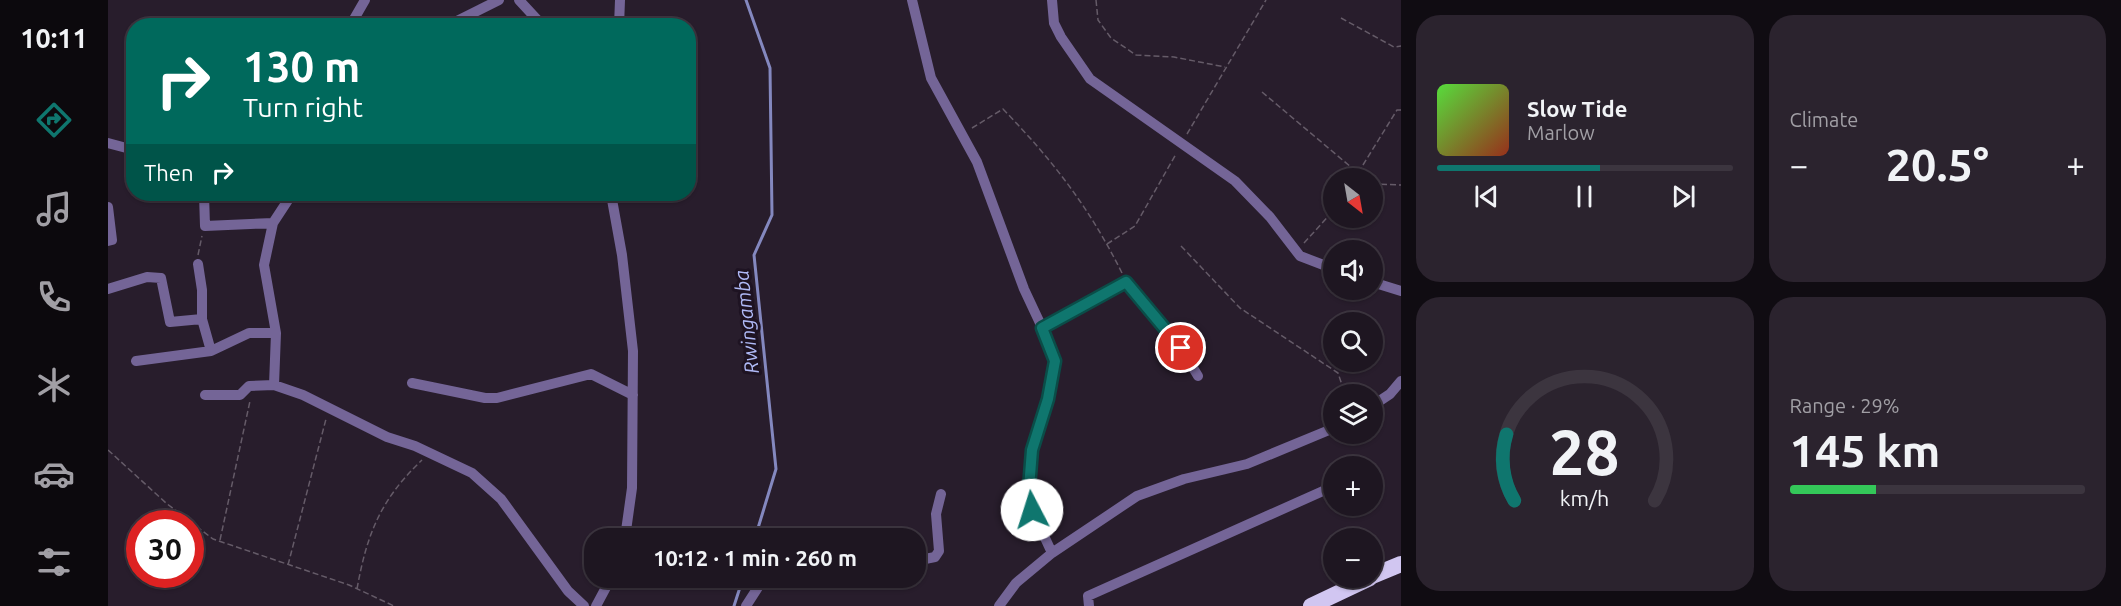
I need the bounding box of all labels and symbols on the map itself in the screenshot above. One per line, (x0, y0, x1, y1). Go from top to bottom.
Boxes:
north arrow (1323, 168, 1383, 228)
water label: Rwingamba (729, 269, 763, 375)
pin (1155, 322, 1206, 373)
position arrow (1000, 478, 1064, 542)
speed limit sign: 30 (126, 510, 204, 588)

